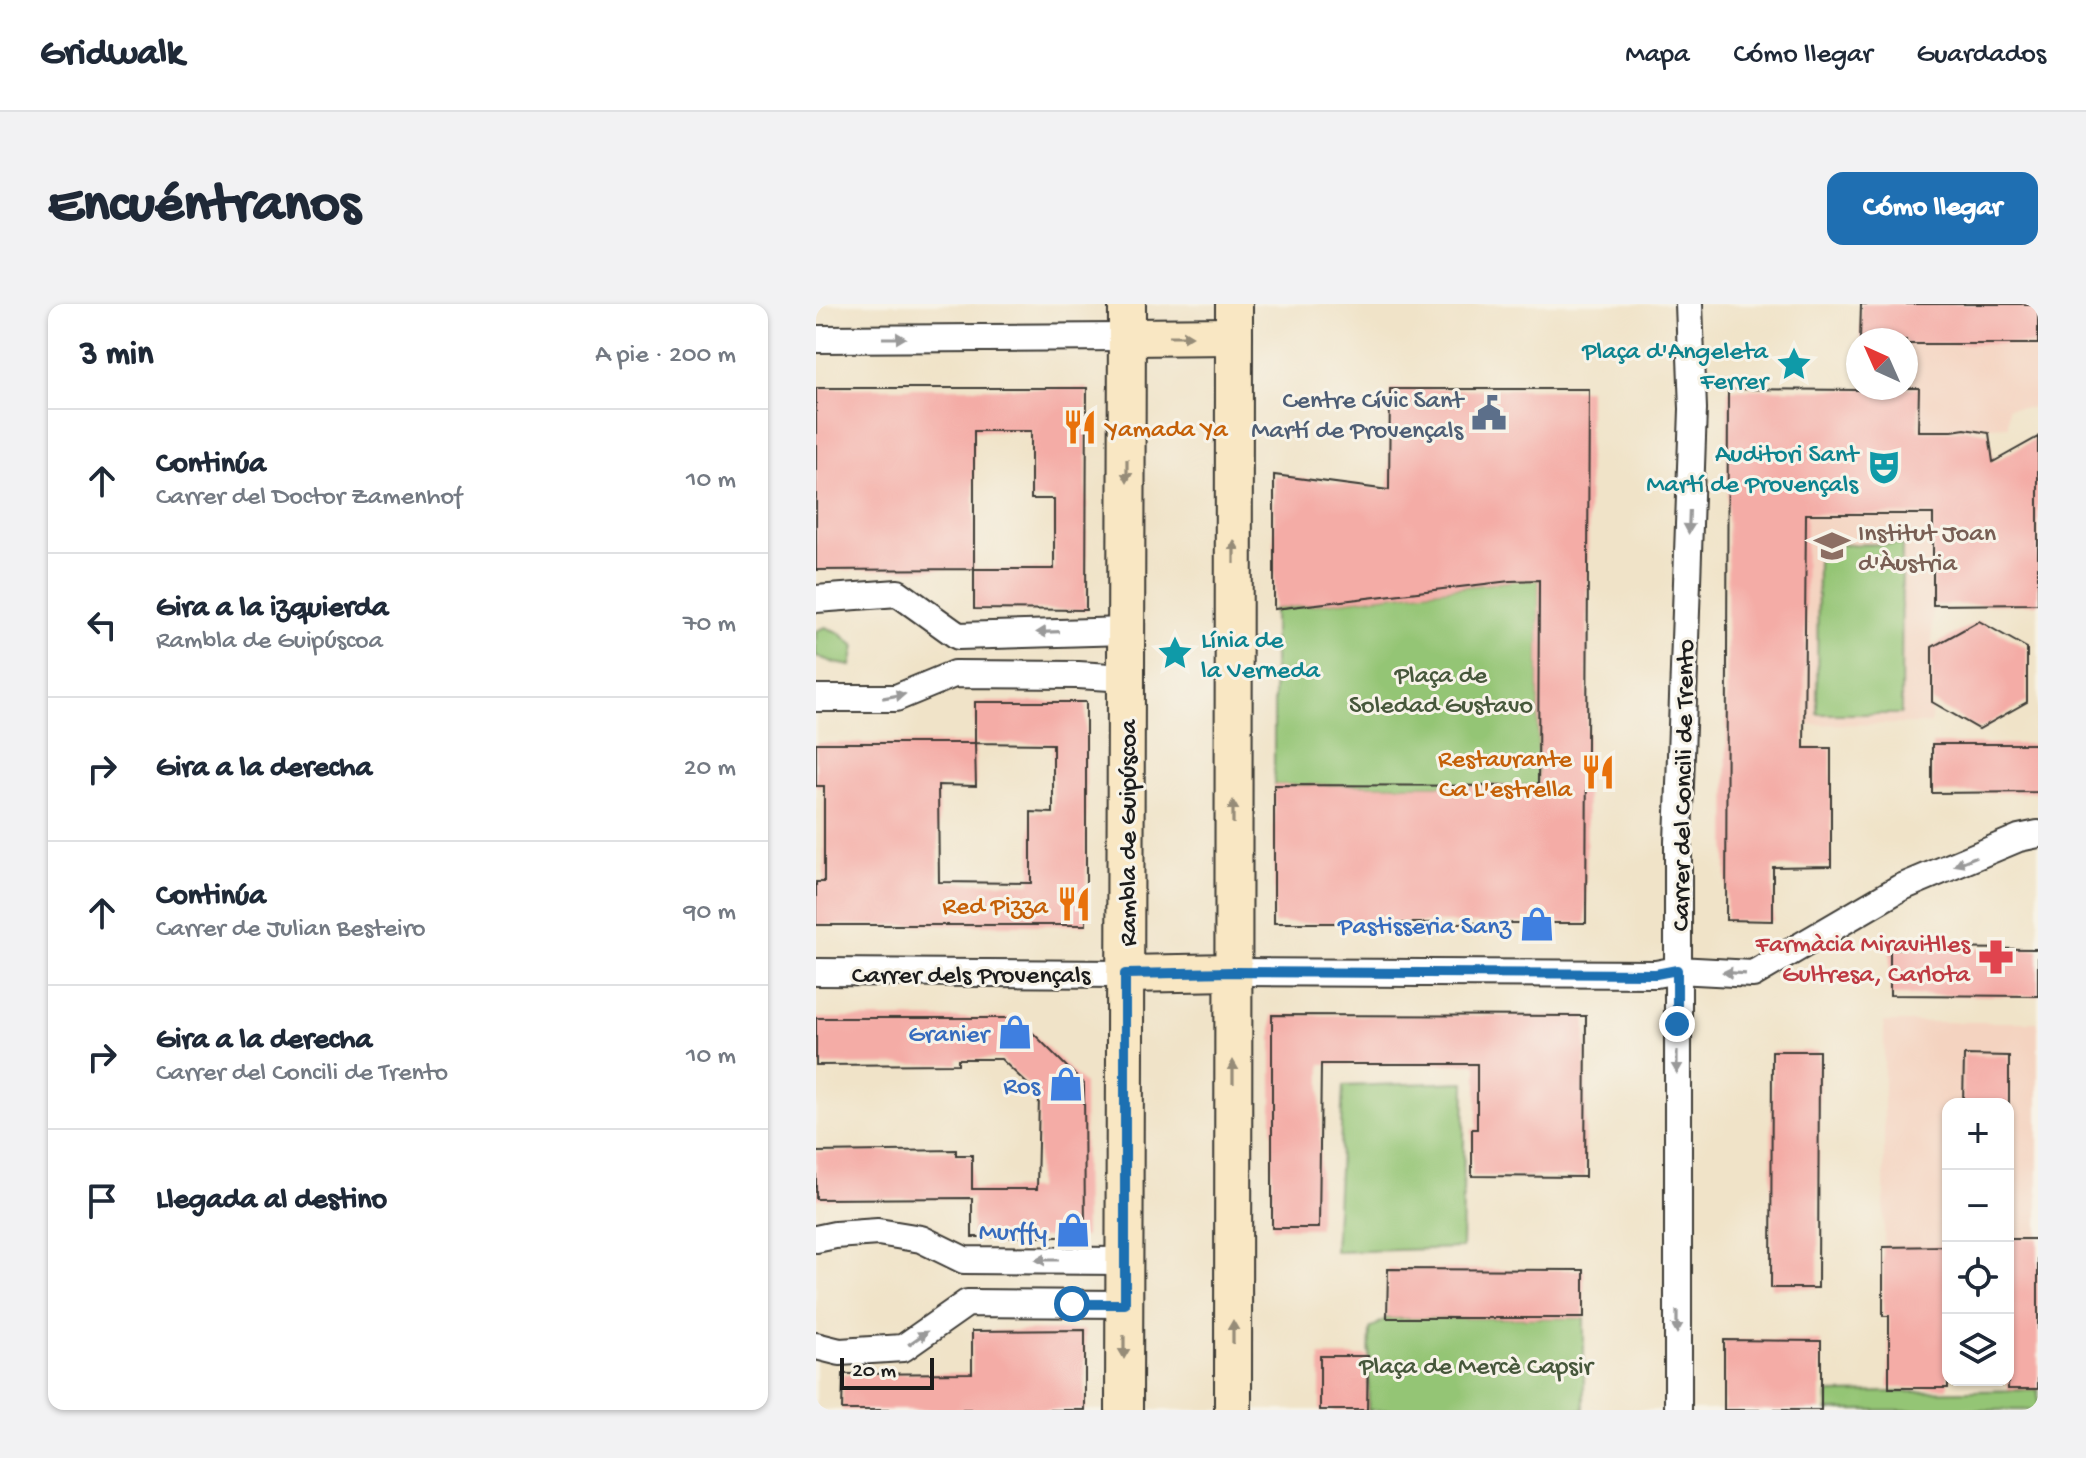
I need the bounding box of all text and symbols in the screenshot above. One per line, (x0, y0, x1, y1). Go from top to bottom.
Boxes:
text: Gridwalk (40, 33, 184, 77)
text: Mapa (1625, 39, 1690, 72)
text: Cómo llegar (1734, 39, 1873, 72)
text: Guardados (1917, 39, 2046, 72)
button: Cómo llegar (1827, 172, 2038, 245)
text: Encuéntranos (48, 175, 360, 241)
north arrow (1846, 328, 1918, 400)
one-way arrow (1169, 330, 1194, 342)
one-way arrow (882, 332, 907, 344)
text: 3 min (80, 336, 153, 376)
place label: Plaça d'Angeleta Ferrer (1581, 338, 1771, 399)
text: A pie · 200 m (595, 341, 736, 372)
place icon: Plaça d'Angeleta Ferrer (1775, 345, 1813, 383)
place label: Centre Cívic Sant Martí de Provençals (1251, 387, 1465, 448)
public building icon: Centre Cívic Sant Martí de Provençals (1470, 394, 1508, 432)
restaurant icon: Yamada Ya (1061, 408, 1099, 446)
place label: Yamada Ya (1104, 416, 1229, 447)
place label: Auditori Sant Martí de Provençals (1646, 441, 1860, 502)
text: Continúa (156, 448, 266, 483)
theatre icon: Auditori Sant Martí de Provençals (1865, 448, 1903, 486)
icon: ahead (80, 459, 124, 503)
one-way arrow (1121, 459, 1133, 484)
text: 10 m (686, 466, 736, 497)
text: Carrer del Doctor Zamenhof (156, 483, 462, 514)
one-way arrow (1682, 510, 1695, 535)
place label: Institut Joan d'Àustria (1858, 520, 1997, 581)
school or university icon: Institut Joan d'Àustria (1813, 527, 1851, 565)
one-way arrow (1228, 539, 1240, 564)
text: Gira a la izquierda (156, 592, 389, 627)
icon: left (80, 603, 124, 647)
text: 70 m (683, 610, 736, 641)
one-way arrow (1035, 626, 1060, 639)
text: Rambla de Guipúscoa (156, 627, 383, 658)
place label: Línia de la Verneda (1201, 627, 1321, 688)
place icon: Línia de la Verneda (1156, 634, 1194, 672)
street label: Carrer del Concili de Trento (1667, 639, 1704, 931)
park label: Plaça de Soledad Gustavo (1349, 662, 1533, 723)
one-way arrow (881, 689, 906, 702)
street label: Rambla de Guipúscoa (1115, 718, 1146, 946)
place label: Restaurante Ca L'estrella (1438, 746, 1574, 807)
icon: right (80, 747, 124, 791)
text: Gira a la derecha (156, 752, 372, 787)
restaurant icon: Restaurante Ca L'estrella (1579, 753, 1617, 791)
text: 20 m (684, 754, 736, 785)
one-way arrow (1227, 799, 1240, 824)
one-way arrow (1953, 854, 1977, 867)
text: Continúa (156, 880, 266, 915)
restaurant icon: Red Pizza (1055, 885, 1093, 923)
icon: ahead (80, 891, 124, 935)
place label: Red Pizza (942, 893, 1050, 924)
text: 90 m (684, 898, 736, 929)
shop icon: Pastisseria Sanz (1518, 905, 1556, 943)
place label: Pastisseria Sanz (1337, 913, 1513, 944)
text: Carrer de Julian Besteiro (156, 915, 425, 946)
place label: Farmàcia Miravitlles Gultresa, Carlota (1755, 931, 1972, 992)
pharmacy icon: Farmàcia Miravitlles Gultresa, Carlota (1977, 938, 2015, 976)
street label: Carrer dels Provençals (852, 962, 1092, 993)
one-way arrow (1721, 966, 1746, 979)
route end (1659, 1006, 1695, 1042)
shop icon: Granier (996, 1013, 1034, 1051)
place label: Granier (908, 1021, 992, 1052)
text: Gira a la derecha (156, 1024, 372, 1059)
icon: right (80, 1035, 124, 1079)
text: 10 m (686, 1042, 736, 1073)
one-way arrow (1671, 1050, 1683, 1075)
text: Carrer del Concili de Trento (156, 1059, 448, 1090)
one-way arrow (1227, 1059, 1239, 1084)
shop icon: Ros (1047, 1065, 1085, 1103)
place label: Ros (1003, 1073, 1041, 1104)
map controls (1942, 1098, 2014, 1386)
button: + (1942, 1098, 2014, 1170)
button: − (1942, 1170, 2014, 1242)
icon: arrive (80, 1179, 124, 1223)
text: Llegada al destino (156, 1184, 387, 1219)
shop icon: Murffy (1054, 1211, 1092, 1249)
place label: Murffy (979, 1219, 1047, 1250)
button: locate (1942, 1242, 2014, 1314)
one-way arrow (1034, 1254, 1059, 1266)
route start (1054, 1286, 1090, 1322)
one-way arrow (1671, 1310, 1683, 1335)
button: layers (1942, 1314, 2014, 1386)
one-way arrow (1227, 1319, 1239, 1344)
one-way arrow (907, 1330, 928, 1346)
one-way arrow (1118, 1335, 1131, 1360)
park label: Plaça de Mercè Capsir (1358, 1353, 1596, 1384)
scale bar (840, 1354, 934, 1390)
text: 20 m (852, 1359, 896, 1385)

